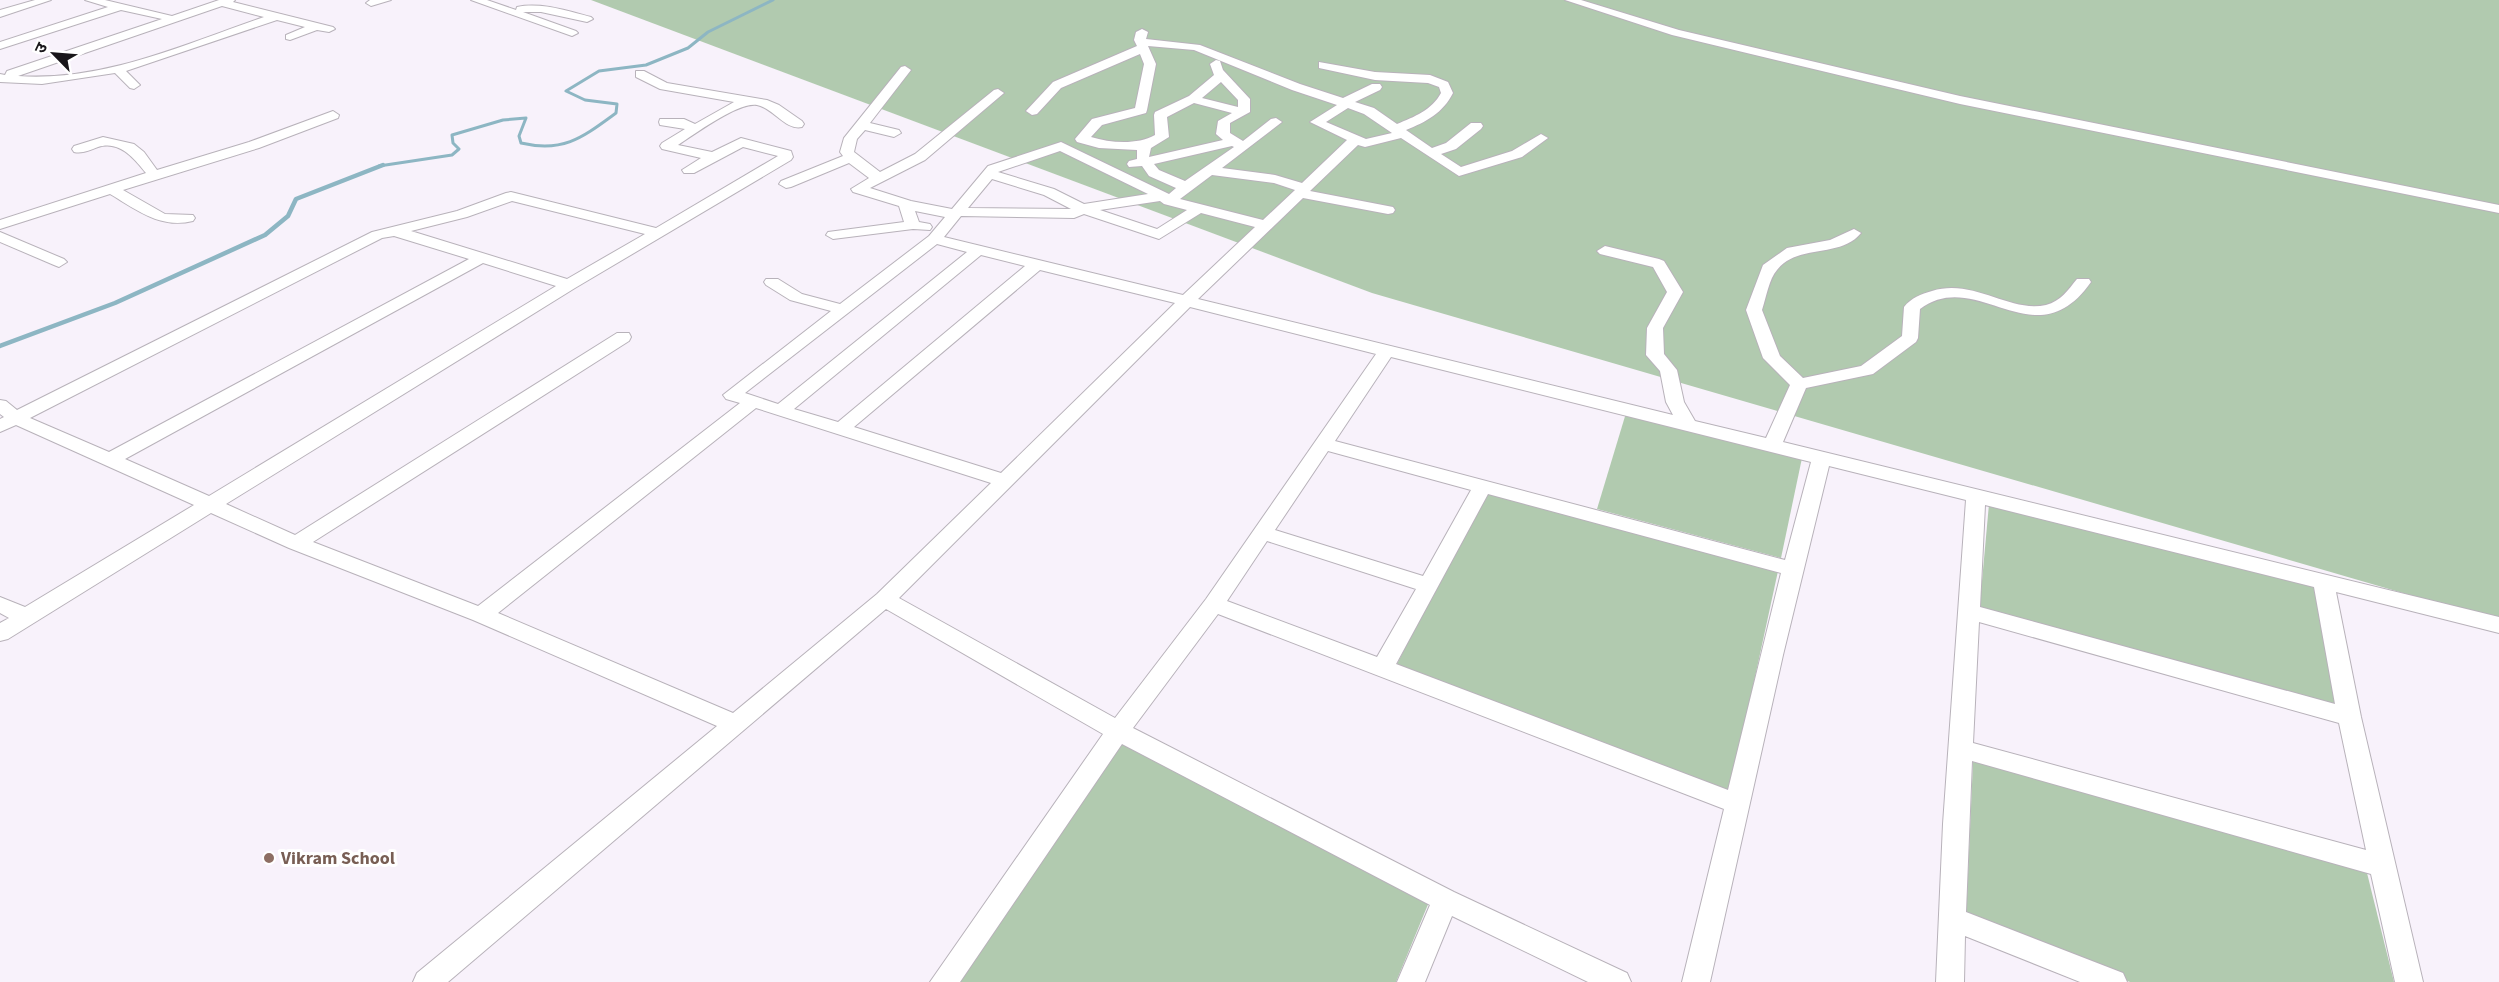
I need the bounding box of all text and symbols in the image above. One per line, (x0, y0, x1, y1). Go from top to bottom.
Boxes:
north arrow (24, 24, 84, 84)
text: उ (29, 39, 54, 57)
place label: Vikram School (280, 846, 395, 871)
marker: Vikram School (262, 851, 276, 865)

